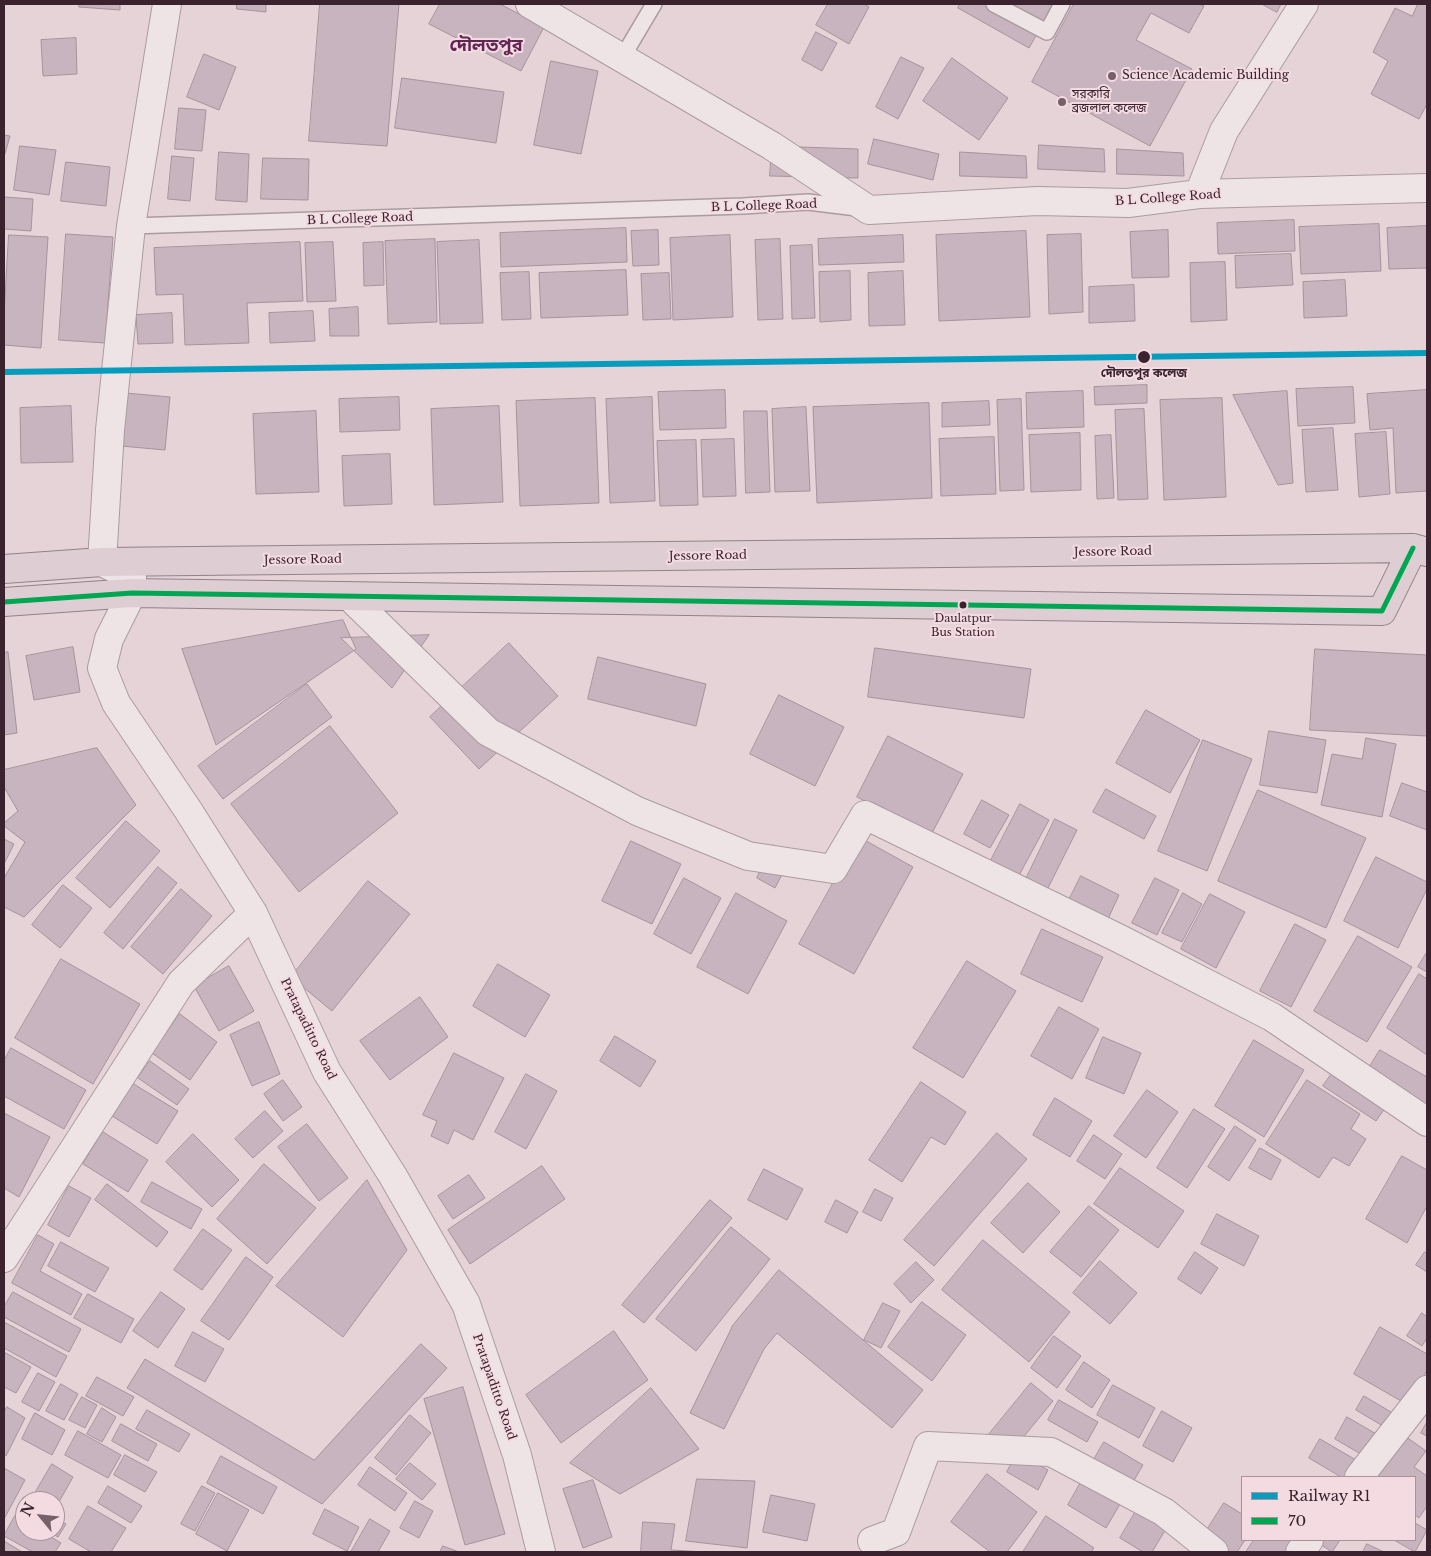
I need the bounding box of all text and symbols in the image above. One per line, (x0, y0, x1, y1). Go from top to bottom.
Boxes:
district label: দৌলতপুর (450, 35, 522, 57)
place label: Science Academic Building (1122, 69, 1289, 83)
marker: Science Academic Building (1106, 70, 1118, 82)
place label: সরকারি ব্রজলাল কলেজ (1072, 88, 1147, 116)
marker: সরকারি ব্রজলাল কলেজ (1056, 96, 1068, 108)
street label: B L College Road (1114, 187, 1222, 209)
street label: B L College Road (711, 197, 817, 215)
street label: B L College Road (307, 210, 413, 228)
marker: দৌলতপুর কলেজ (1136, 349, 1152, 365)
place label: দৌলতপুর কলেজ (1101, 367, 1187, 381)
street label: Jessore Road (1074, 544, 1152, 560)
street label: Jessore Road (669, 548, 747, 564)
street label: Jessore Road (264, 552, 342, 568)
marker: Daulatpur Bus Station (958, 600, 968, 610)
place label: Daulatpur Bus Station (931, 612, 995, 638)
street label: Pratapaditto Road (277, 976, 339, 1082)
street label: Pratapaditto Road (469, 1332, 519, 1442)
legend (1241, 1476, 1416, 1541)
text: Railway R1 (1288, 1486, 1371, 1505)
north arrow (15, 1491, 65, 1541)
text: N (17, 1499, 39, 1519)
text: 70 (1288, 1511, 1306, 1530)

